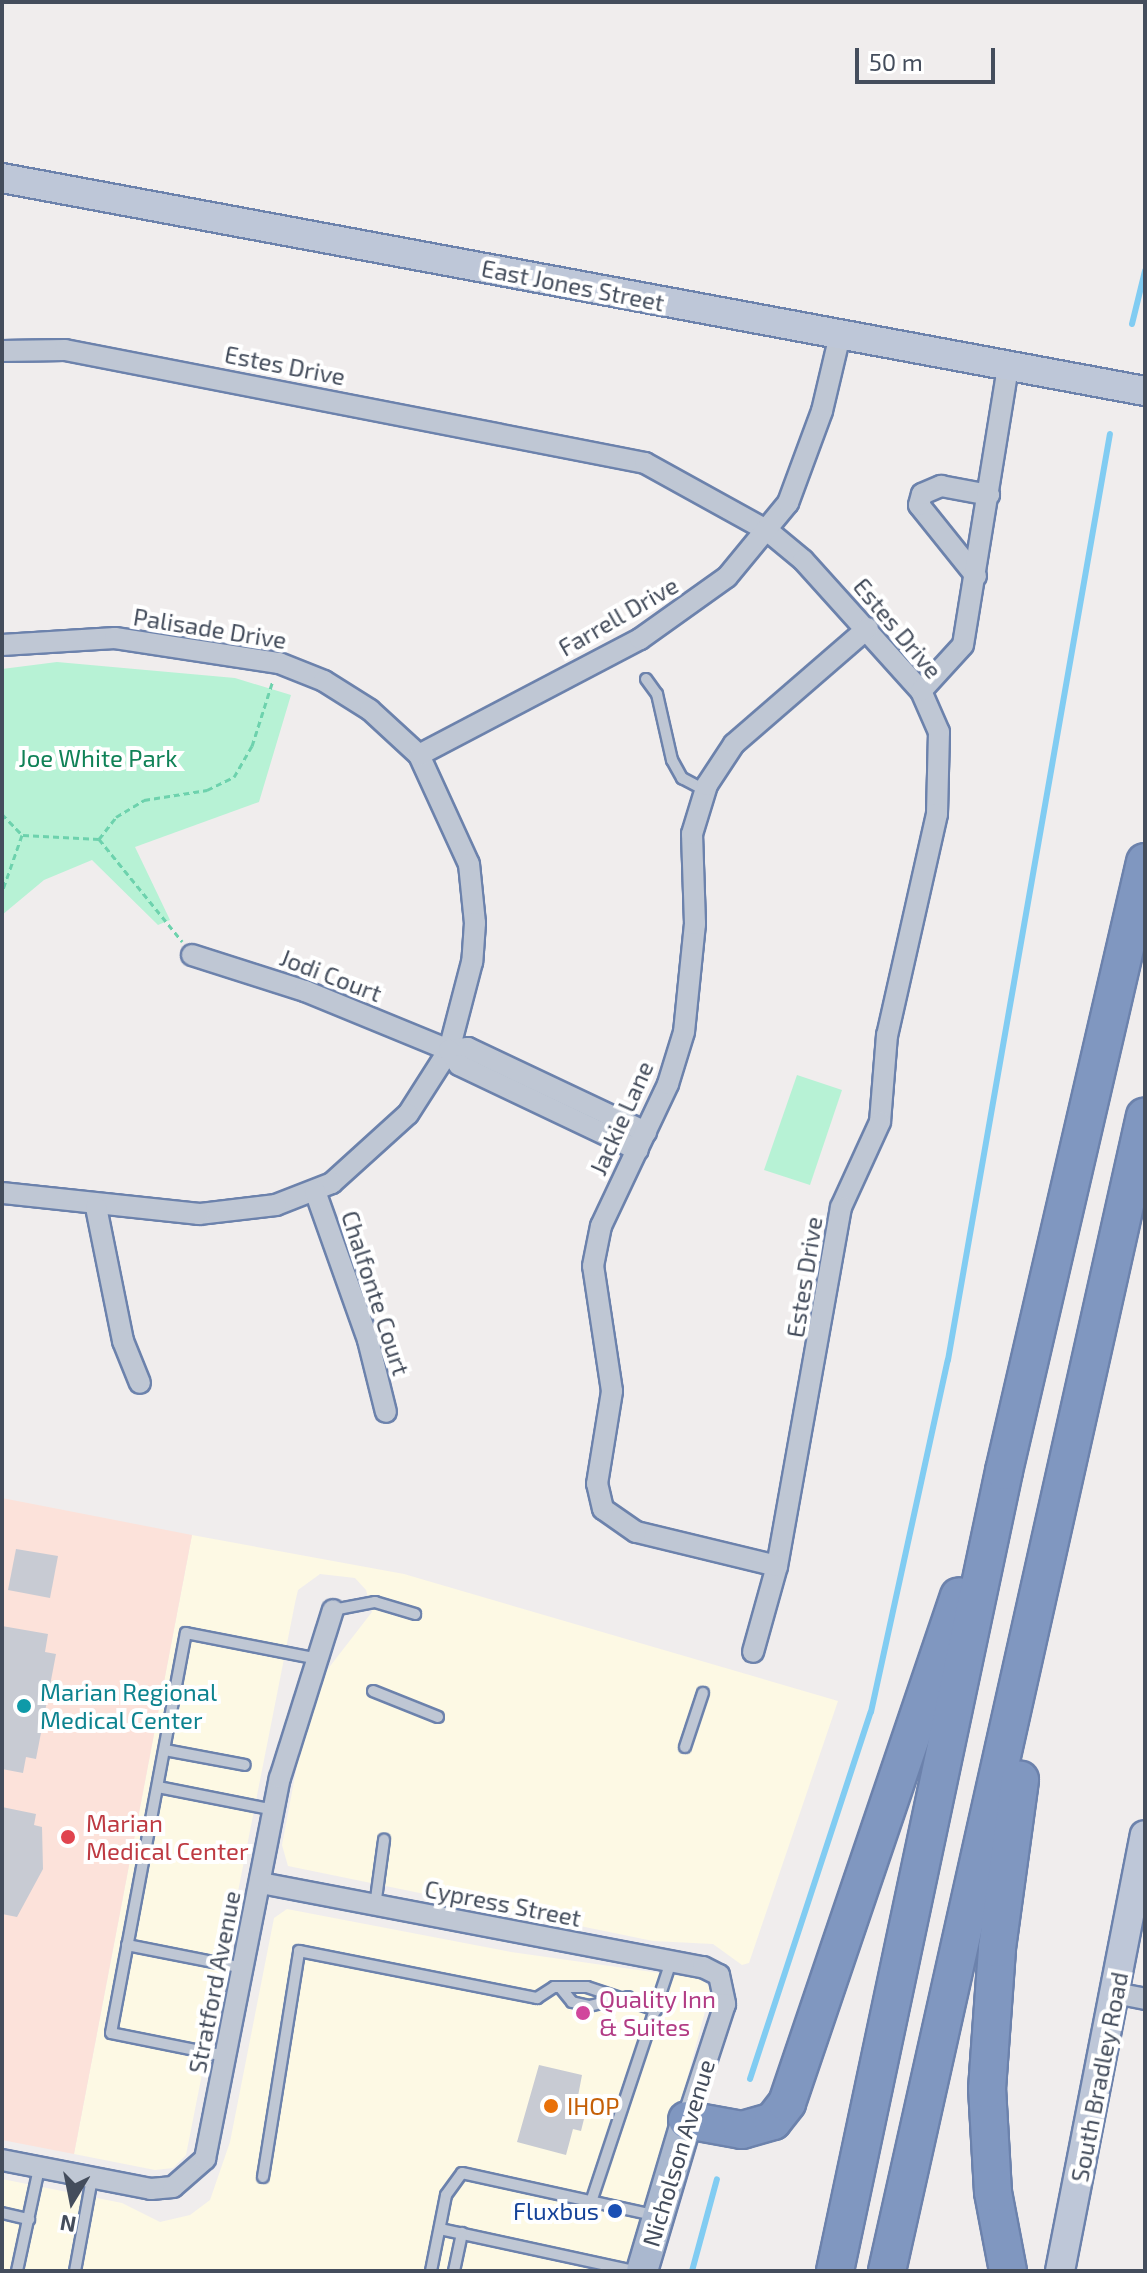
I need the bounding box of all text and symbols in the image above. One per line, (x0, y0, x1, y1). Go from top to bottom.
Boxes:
scale bar (859, 32, 999, 82)
text: 50 m (869, 47, 923, 76)
street label: East Jones Street (479, 253, 667, 317)
street label: Estes Drive (222, 339, 348, 391)
street label: Farrell Drive (553, 570, 683, 662)
street label: Estes Drive (848, 572, 948, 684)
street label: Palisade Drive (131, 602, 289, 654)
park label: Joe White Park (18, 744, 178, 772)
street label: Jodi Court (276, 942, 386, 1008)
street label: Jackie Lane (583, 1056, 659, 1180)
street label: Chalfonte Court (336, 1207, 416, 1379)
street label: Estes Drive (780, 1214, 828, 1340)
place label: Marian Regional Medical Center (40, 1678, 217, 1734)
marker: Marian Regional Medical Center (15, 1697, 33, 1715)
place label: Marian Medical Center (86, 1809, 249, 1865)
marker: Marian Medical Center (57, 1826, 79, 1848)
street label: Cypress Street (422, 1874, 584, 1932)
street label: Stratford Avenue (182, 1888, 246, 2076)
street label: South Bradley Road (1064, 1969, 1134, 2185)
place label: Quality Inn & Suites (599, 1985, 716, 2041)
marker: Quality Inn & Suites (574, 2004, 592, 2022)
street label: Nicholson Avenue (636, 2056, 720, 2250)
place label: IHOP (567, 2092, 620, 2120)
marker: IHOP (542, 2097, 560, 2115)
north arrow (32, 2161, 112, 2241)
place label: Fluxbus (513, 2197, 599, 2225)
marker: Fluxbus (606, 2202, 624, 2220)
text: N (58, 2210, 78, 2239)

